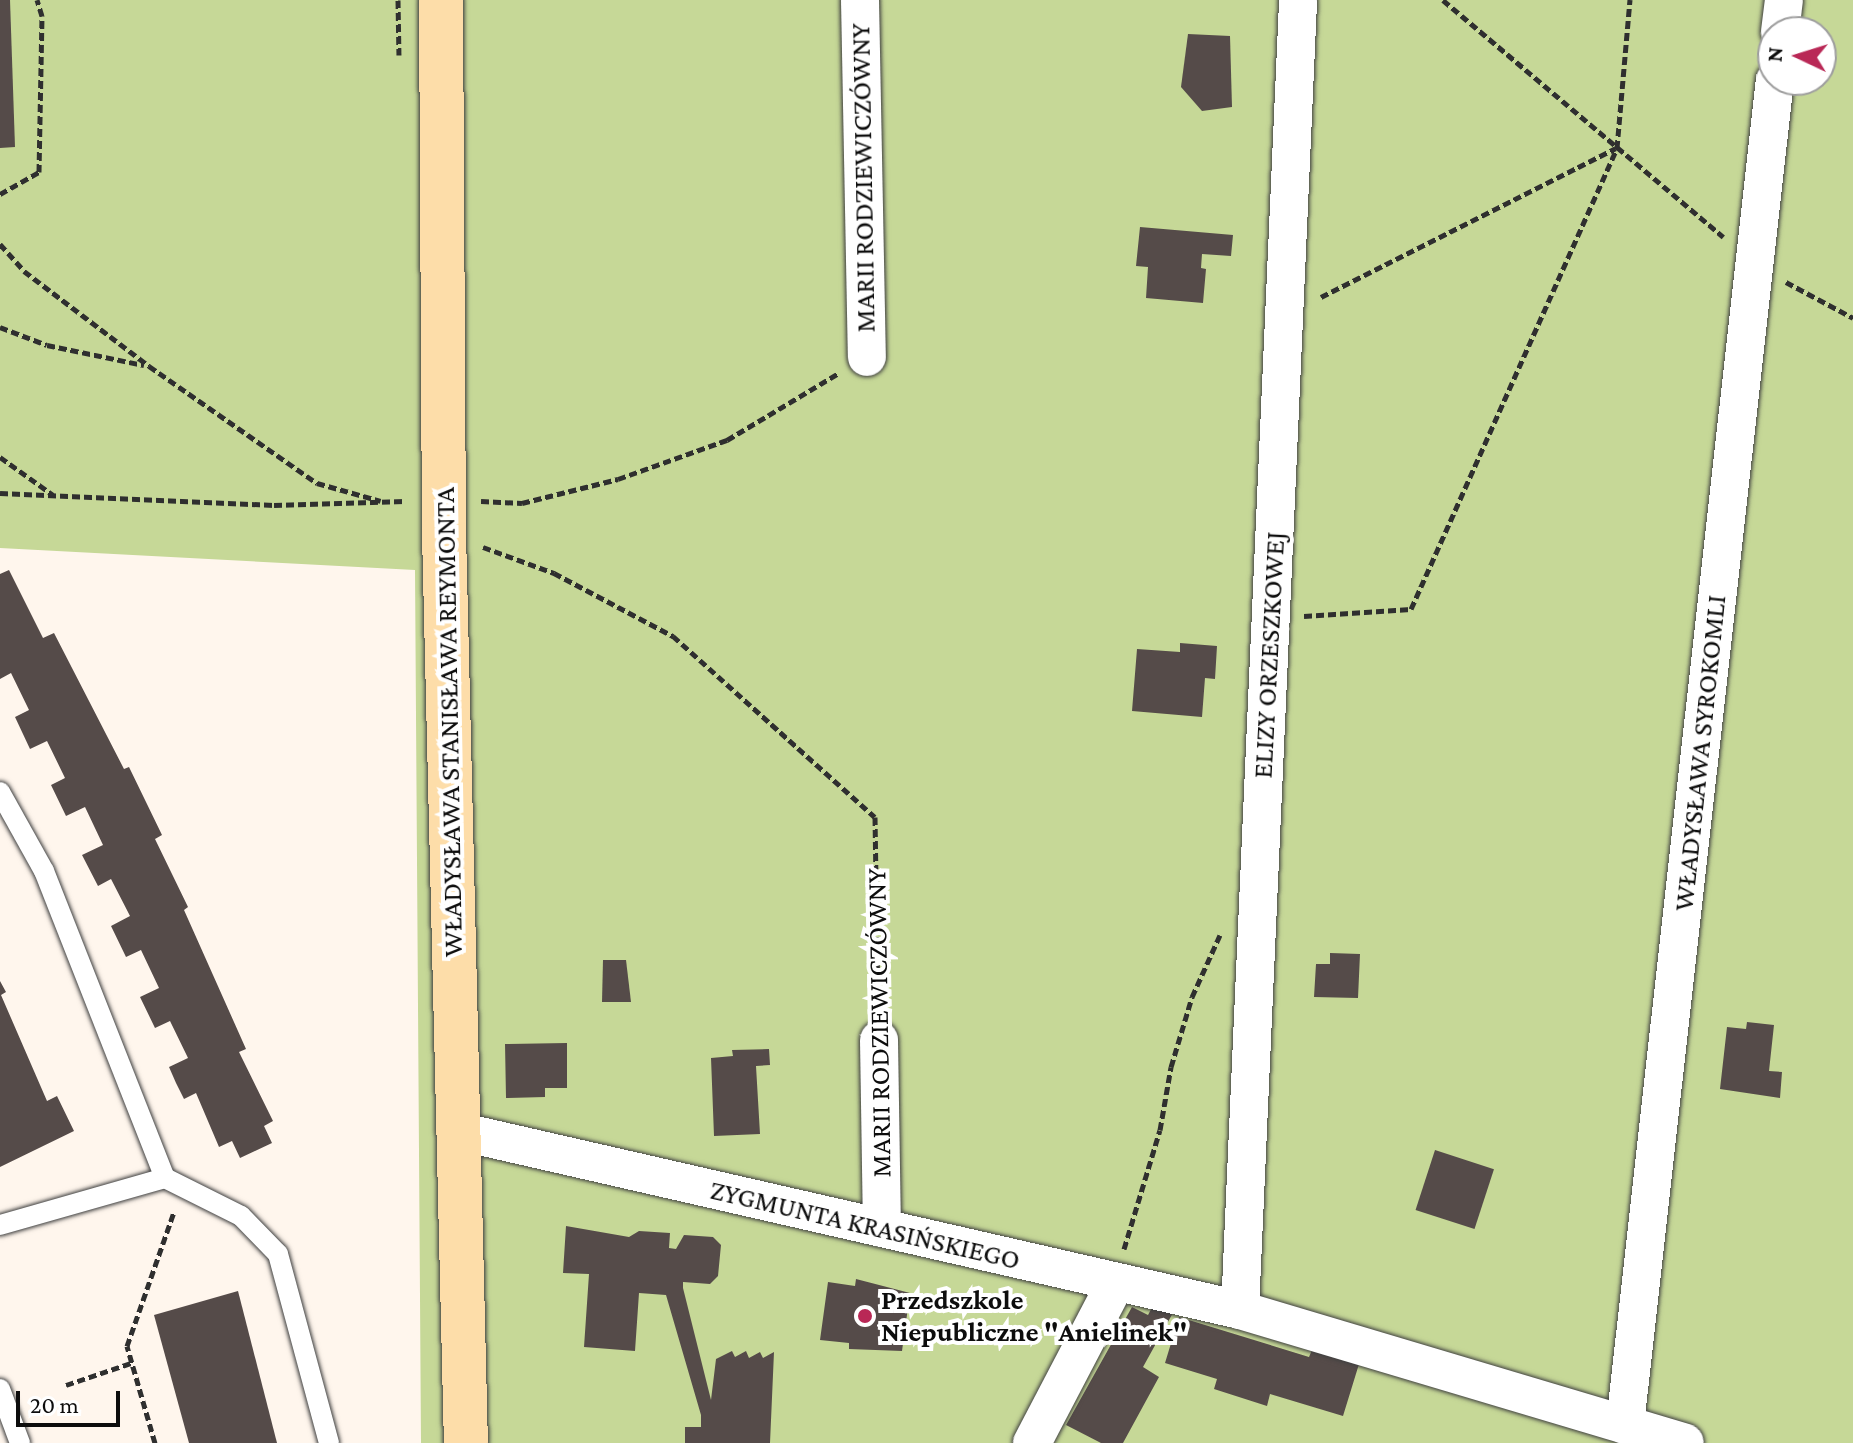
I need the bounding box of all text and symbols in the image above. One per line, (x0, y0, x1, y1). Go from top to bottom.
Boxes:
north arrow (1757, 16, 1837, 96)
street label: MARII RODZIEWICZÓWNY (844, 23, 882, 333)
text: N (1762, 46, 1788, 63)
street label: WŁADYSŁAWA STANISŁAWA REYMONTA (428, 487, 470, 957)
street label: ELIZY ORZESZKOWEJ (1246, 531, 1292, 779)
street label: WŁADYSŁAWA SYROKOMLI (1667, 593, 1733, 913)
street label: MARII RODZIEWICZÓWNY (860, 868, 898, 1178)
street label: ZYGMUNTA KRASIŃSKIEGO (707, 1173, 1023, 1277)
place label: Przedszkole Niepubliczne "Anielinek" (881, 1283, 1187, 1349)
marker: Przedszkole Niepubliczne "Anielinek" (856, 1307, 874, 1325)
scale bar (20, 1375, 124, 1425)
text: 20 m (30, 1391, 79, 1418)

